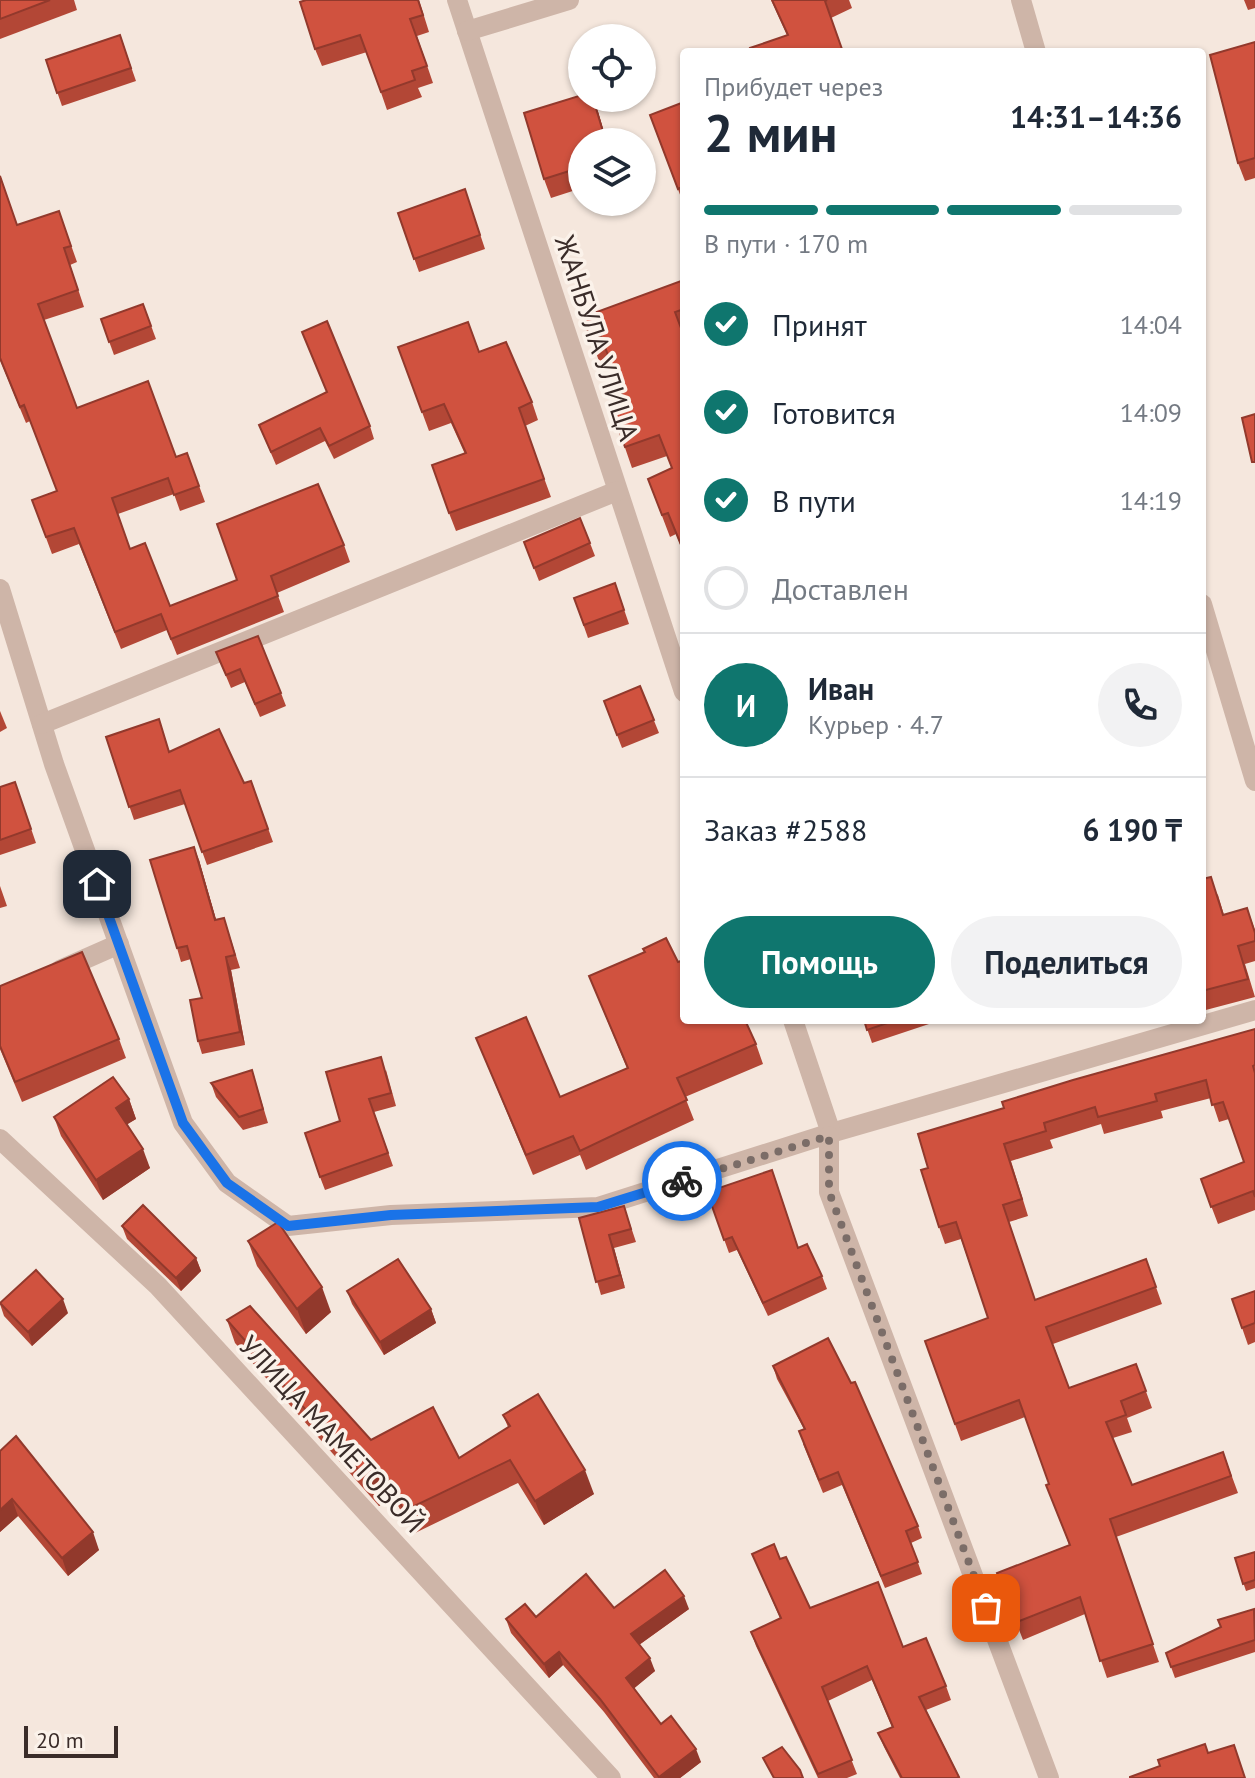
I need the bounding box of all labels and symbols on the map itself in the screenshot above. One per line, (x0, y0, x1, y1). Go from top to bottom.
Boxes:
street label: ЖАНБУЛА УЛИЦА (547, 229, 648, 446)
pin (63, 850, 131, 918)
courier (642, 1141, 722, 1221)
street label: УЛИЦА МАМЕТОВОЙ (231, 1327, 433, 1540)
pin (952, 1574, 1020, 1642)
scale bar (24, 1722, 118, 1758)

